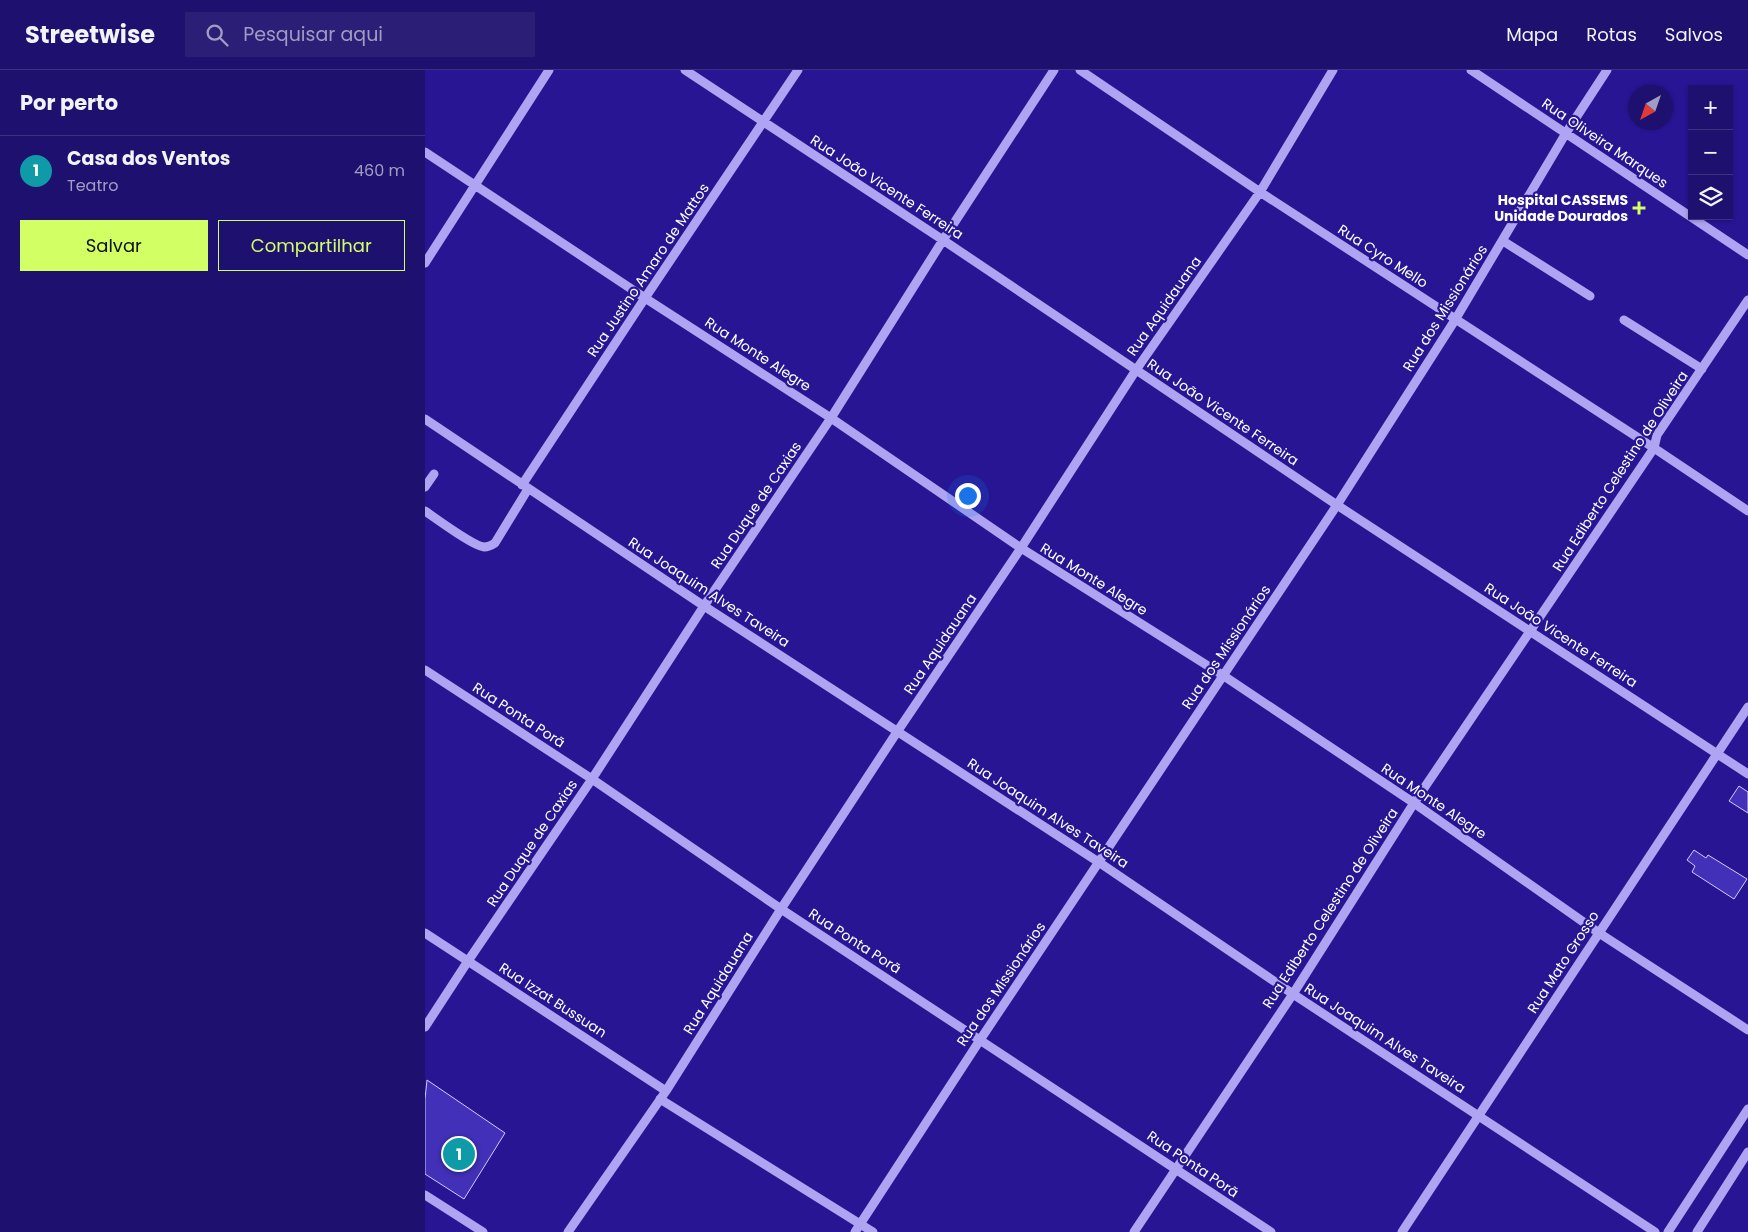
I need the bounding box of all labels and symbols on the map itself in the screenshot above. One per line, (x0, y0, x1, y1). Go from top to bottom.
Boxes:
north arrow (1628, 85, 1673, 130)
street label: Rua Oliveira Marques (1538, 93, 1672, 193)
street label: Rua João Vicente Ferreira (807, 130, 967, 244)
street label: Rua Justino Amaro de Mattos (582, 179, 714, 361)
place label: Hospital CASSEMS Unidade Dourados (1494, 190, 1628, 226)
marker: Hospital CASSEMS Unidade Dourados (1632, 201, 1646, 215)
street label: Rua Cyro Mello (1334, 219, 1432, 293)
street label: Rua dos Missionários (1398, 241, 1492, 375)
street label: Rua Aquidauana (1122, 252, 1206, 360)
street label: Rua Monte Alegre (701, 312, 815, 396)
street label: Rua João Vicente Ferreira (1143, 354, 1303, 470)
street label: Rua Ediberto Celestino de Oliveira (1547, 367, 1693, 575)
street label: Rua Duque de Caxias (706, 437, 806, 573)
your location (955, 483, 981, 509)
street label: Rua Joaquim Alves Taveira (624, 532, 794, 652)
street label: Rua Monte Alegre (1037, 538, 1152, 620)
street label: Rua João Vicente Ferreira (1481, 578, 1641, 692)
street label: Rua dos Missionários (1177, 581, 1275, 713)
street label: Rua Aquidauana (899, 590, 981, 698)
street label: Rua Ponta Porã (469, 678, 569, 752)
street label: Rua Joaquim Alves Taveira (963, 753, 1133, 873)
street label: Rua Monte Alegre (1377, 758, 1491, 844)
street label: Rua Duque de Caxias (482, 775, 582, 911)
street label: Rua Ediberto Celestino de Oliveira (1257, 804, 1403, 1012)
street label: Rua Ponta Porã (805, 904, 905, 978)
street label: Rua Mato Grosso (1522, 907, 1604, 1017)
street label: Rua dos Missionários (952, 918, 1050, 1050)
street label: Rua Aquidauana (678, 928, 758, 1038)
street label: Rua Izzat Bussuan (495, 958, 611, 1042)
street label: Rua Joaquim Alves Taveira (1300, 978, 1470, 1098)
street label: Rua Ponta Porã (1143, 1126, 1243, 1202)
pin: 1 (443, 1135, 475, 1173)

